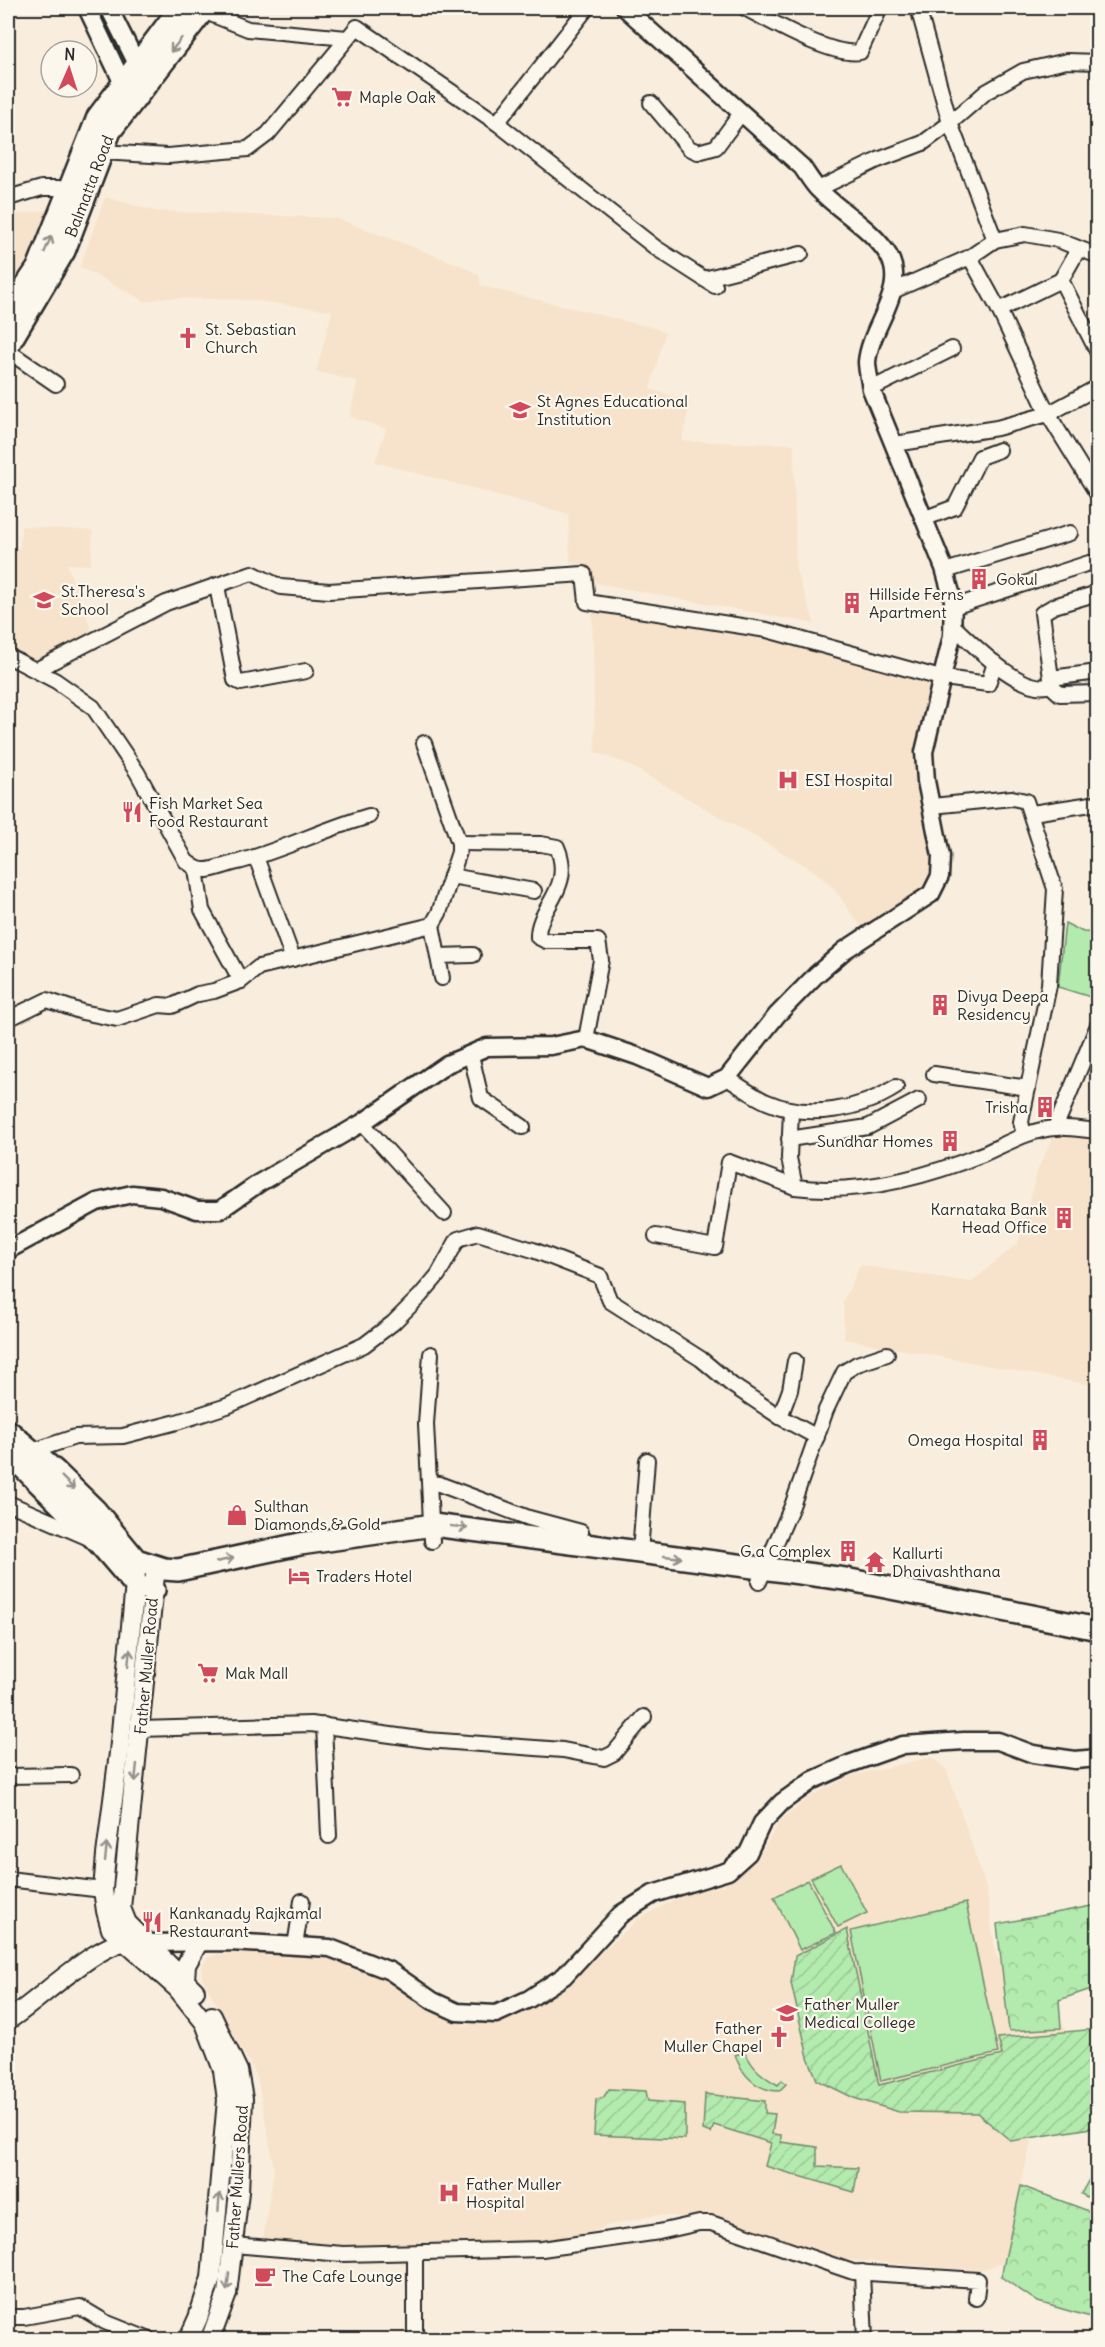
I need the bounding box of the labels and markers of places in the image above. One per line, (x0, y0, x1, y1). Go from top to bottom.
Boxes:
supermarket icon: Maple Oak (330, 85, 354, 109)
place label: Maple Oak (359, 87, 436, 107)
place label: St. Sebastian Church (205, 319, 296, 357)
church icon: St. Sebastian Church (176, 326, 200, 350)
place label: St Agnes Educational Institution (537, 391, 688, 429)
school or university icon: St Agnes Educational Institution (508, 398, 532, 422)
building icon: Gokul (967, 567, 991, 591)
place label: Gokul (996, 569, 1038, 589)
place label: St.Theresa's School (61, 581, 145, 619)
place label: Hillside Ferns Apartment (869, 584, 964, 622)
school or university icon: St.Theresa's School (32, 588, 56, 612)
building icon: Hillside Ferns Apartment (840, 591, 864, 615)
hospital icon: ESI Hospital (776, 768, 800, 792)
place label: ESI Hospital (805, 770, 893, 790)
place label: Fish Market Sea Food Restaurant (149, 793, 269, 831)
restaurant icon: Fish Market Sea Food Restaurant (120, 800, 144, 824)
place label: Divya Deepa Residency (957, 986, 1049, 1024)
building icon: Divya Deepa Residency (928, 993, 952, 1017)
building icon: Trisha (1033, 1095, 1057, 1119)
place label: Trisha (985, 1097, 1028, 1117)
building icon: Sundhar Homes (938, 1129, 962, 1153)
place label: Sundhar Homes (817, 1131, 933, 1151)
place label: Karnataka Bank Head Office (931, 1199, 1047, 1237)
building icon: Karnataka Bank Head Office (1052, 1206, 1076, 1230)
building icon: Omega Hospital (1028, 1428, 1052, 1452)
place label: Omega Hospital (908, 1430, 1023, 1450)
place label: Sulthan Diamonds & Gold (254, 1496, 380, 1534)
shop icon: Sulthan Diamonds & Gold (225, 1503, 249, 1527)
building icon: G a Complex (836, 1539, 860, 1563)
place label: G a Complex (740, 1541, 831, 1561)
place label: Kallurti Dhaivashthana (892, 1543, 1001, 1581)
temple icon: Kallurti Dhaivashthana (863, 1550, 887, 1574)
hotel icon: Traders Hotel (287, 1564, 311, 1588)
place label: Traders Hotel (316, 1566, 412, 1586)
supermarket icon: Mak Mall (196, 1661, 220, 1685)
place label: Mak Mall (225, 1663, 288, 1683)
place label: Kankanady Rajkamal Restaurant (169, 1903, 322, 1941)
restaurant icon: Kankanady Rajkamal Restaurant (140, 1910, 164, 1934)
place label: Father Muller Medical College (804, 1994, 916, 2032)
school or university icon: Father Muller Medical College (775, 2001, 799, 2025)
place label: Father Muller Chapel (663, 2018, 762, 2056)
church icon: Father Muller Chapel (767, 2025, 791, 2049)
place label: Father Muller Hospital (466, 2174, 562, 2212)
hospital icon: Father Muller Hospital (437, 2181, 461, 2205)
cafe icon: The Cafe Lounge (253, 2264, 277, 2288)
place label: The Cafe Lounge (282, 2266, 403, 2286)

